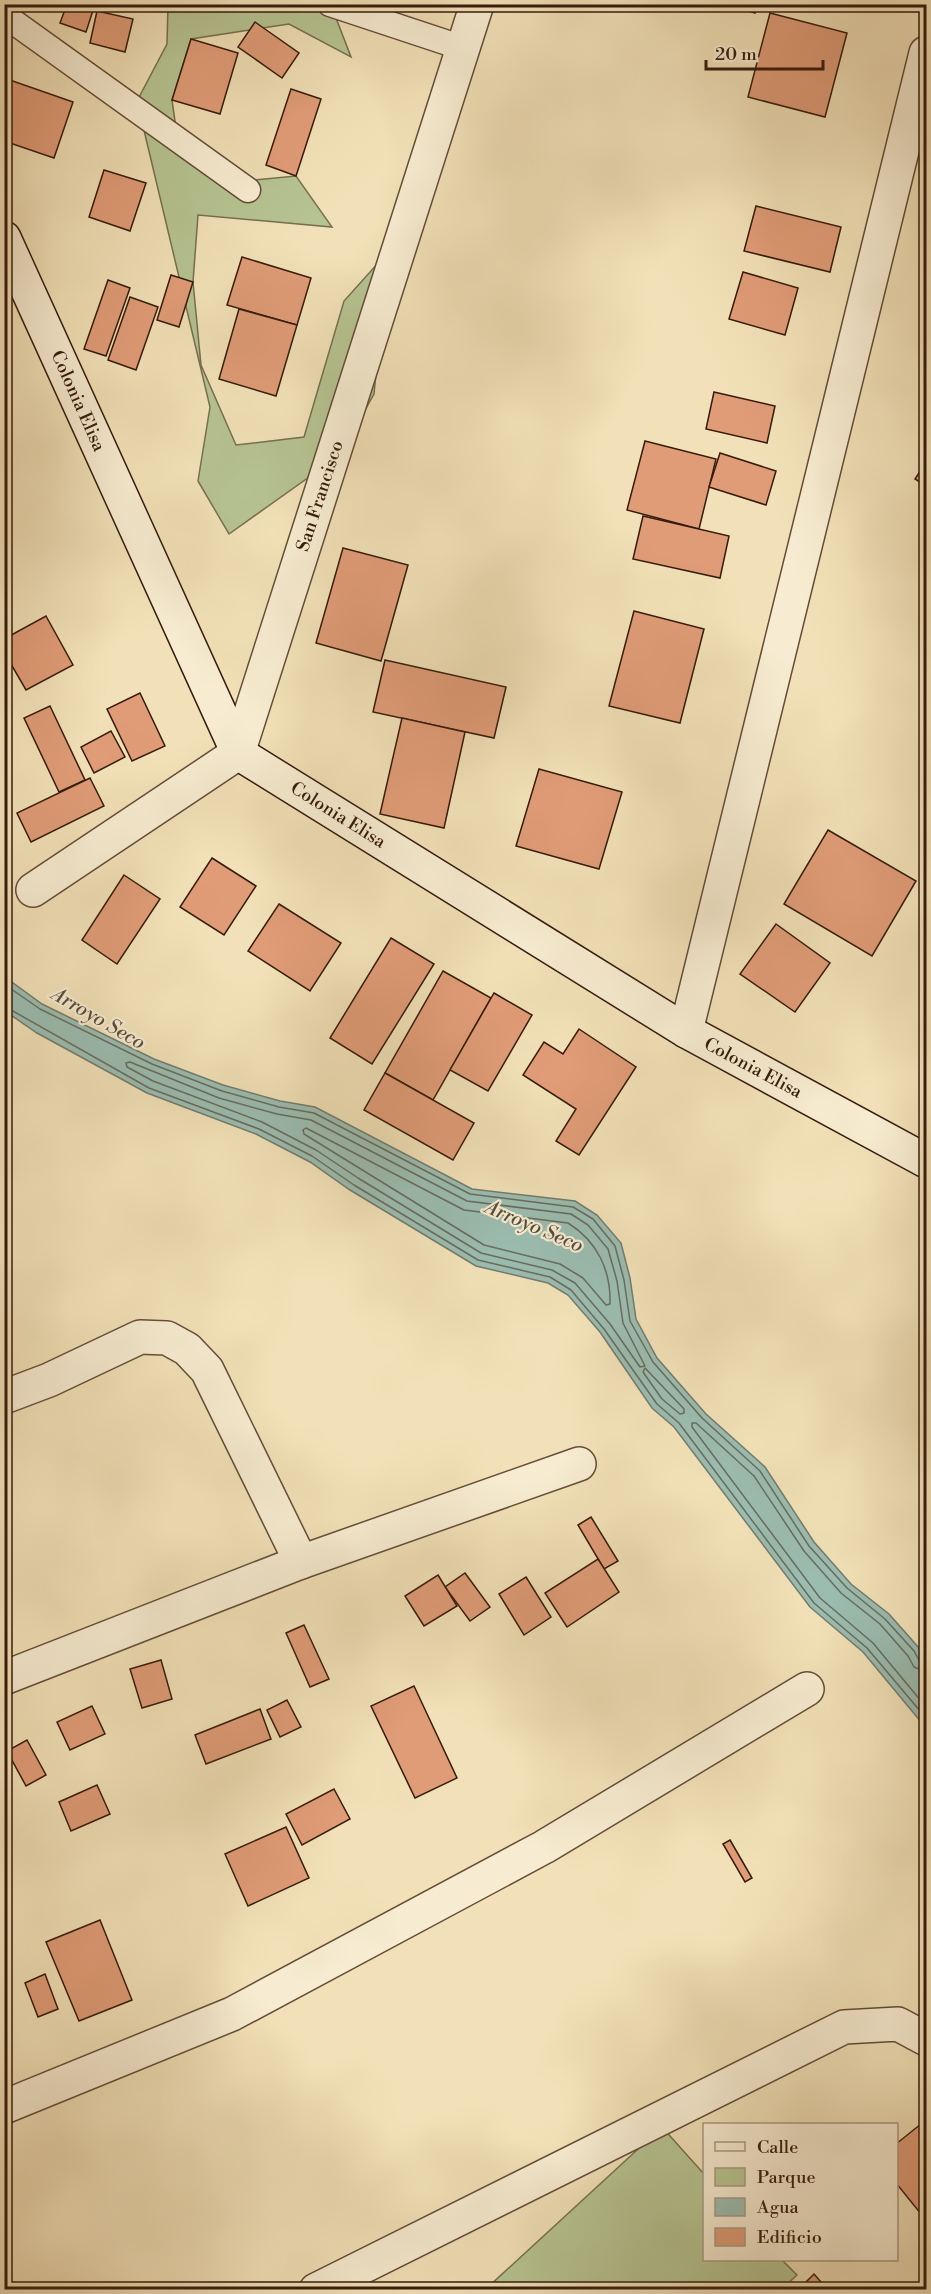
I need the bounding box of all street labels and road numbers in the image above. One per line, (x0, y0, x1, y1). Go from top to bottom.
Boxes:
street label: Colonia Elisa (46, 347, 111, 456)
street label: San Francisco (291, 438, 349, 554)
street label: Colonia Elisa (286, 777, 391, 854)
street label: Colonia Elisa (700, 1032, 807, 1104)

